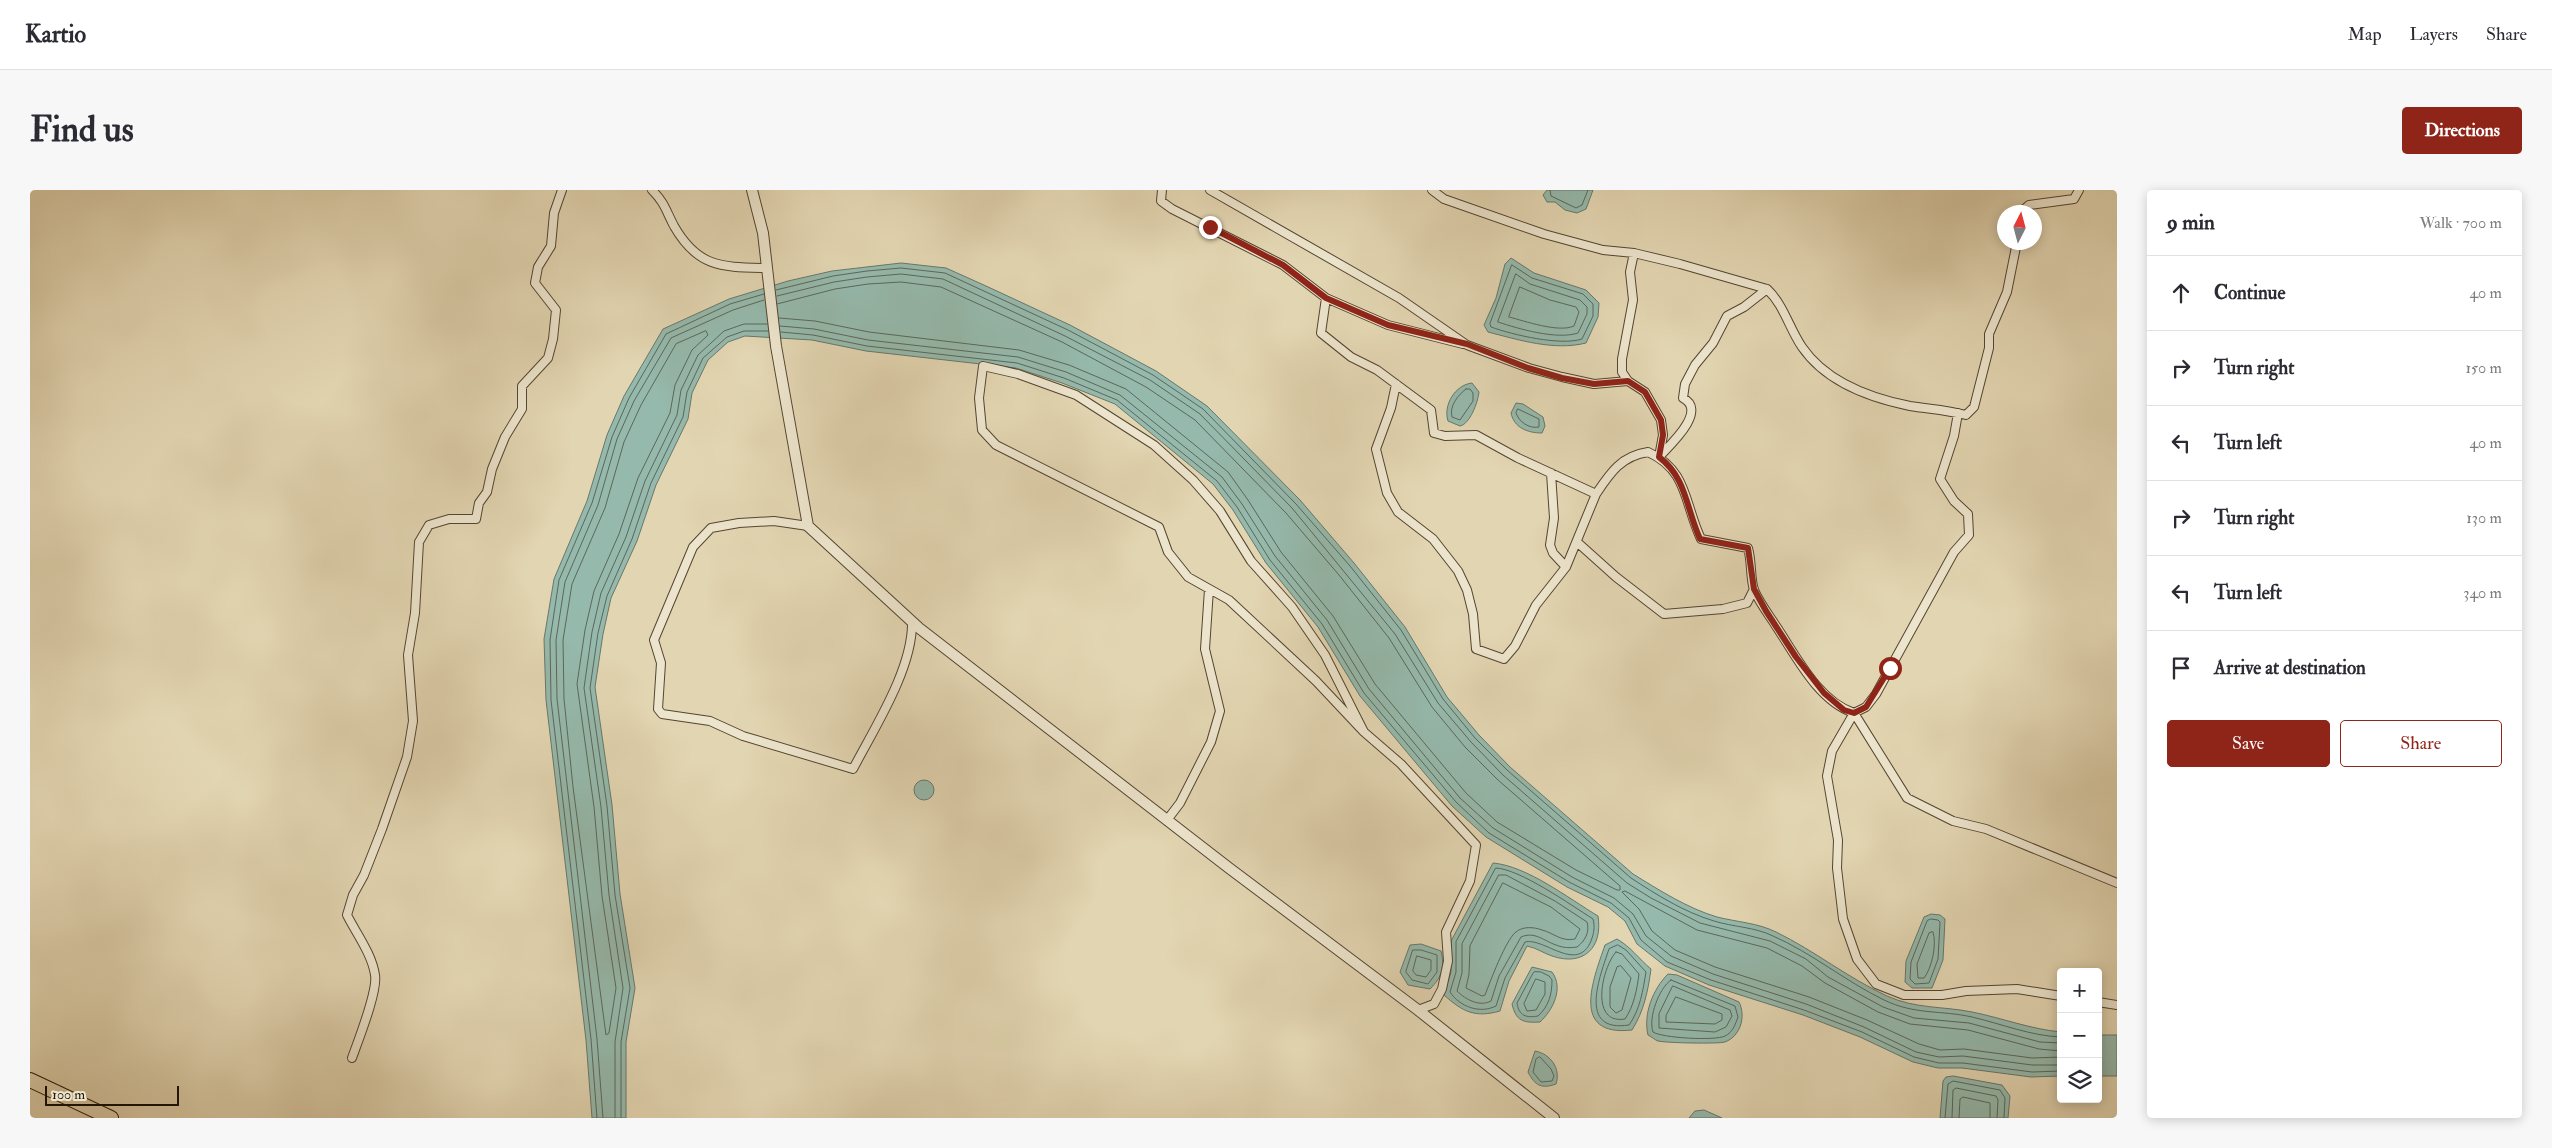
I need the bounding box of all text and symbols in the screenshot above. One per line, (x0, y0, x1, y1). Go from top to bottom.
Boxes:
text: Kartio (25, 19, 86, 50)
text: Map (2348, 23, 2382, 46)
text: Layers (2410, 23, 2458, 46)
text: Share (2486, 23, 2527, 46)
button: Directions (2402, 107, 2522, 154)
text: Find us (30, 108, 134, 152)
north arrow (1997, 205, 2042, 250)
text: 9 min (2167, 209, 2215, 236)
text: Walk · 700 m (2419, 213, 2502, 233)
route end (1199, 216, 1222, 239)
icon: ahead (2167, 279, 2195, 307)
text: Continue (2214, 281, 2285, 305)
text: 40 m (2469, 283, 2502, 303)
icon: right (2167, 354, 2195, 382)
text: Turn right (2214, 356, 2294, 380)
text: 150 m (2465, 358, 2502, 378)
icon: left (2167, 429, 2195, 457)
text: Turn left (2214, 431, 2282, 455)
text: 40 m (2469, 433, 2502, 453)
icon: right (2167, 504, 2195, 532)
text: Turn right (2214, 506, 2294, 530)
text: 130 m (2466, 508, 2502, 528)
icon: left (2167, 579, 2195, 607)
text: Turn left (2214, 581, 2282, 605)
text: 340 m (2463, 583, 2502, 603)
icon: arrive (2167, 654, 2195, 682)
text: Arrive at destination (2214, 656, 2366, 680)
route start (1879, 657, 1902, 680)
button: Save (2167, 720, 2330, 767)
button: Share (2340, 720, 2502, 767)
map controls (2057, 968, 2102, 1103)
button: + (2057, 968, 2102, 1013)
button: − (2057, 1013, 2102, 1058)
button: layers (2057, 1058, 2102, 1103)
scale bar (45, 1083, 179, 1106)
text: 100 m (52, 1086, 85, 1103)

